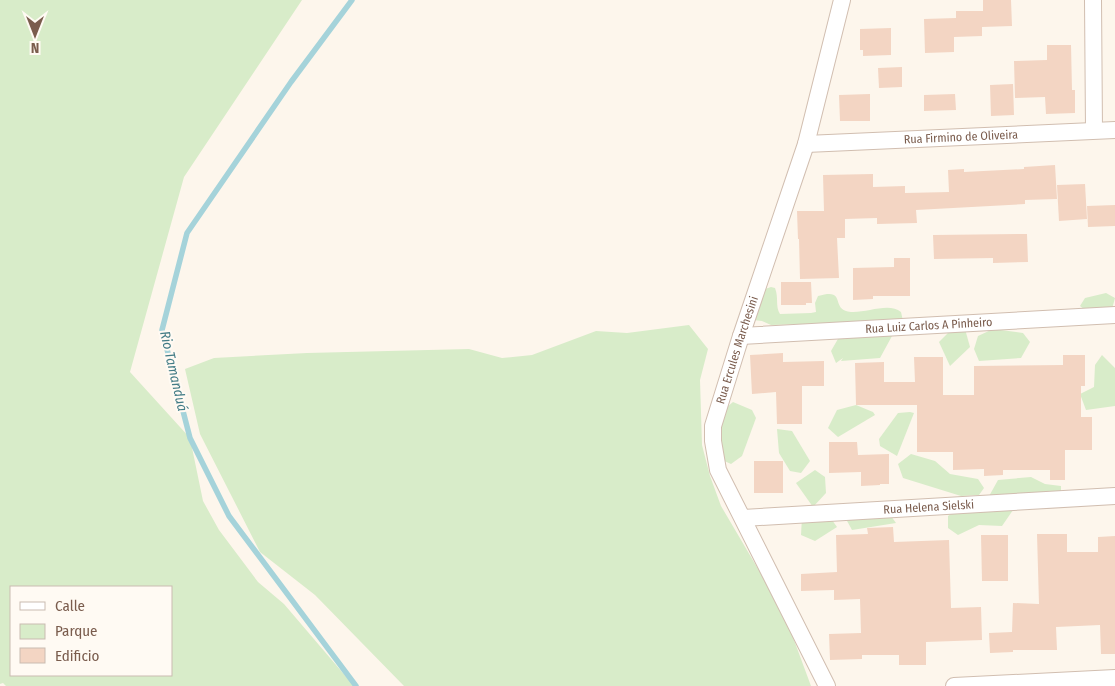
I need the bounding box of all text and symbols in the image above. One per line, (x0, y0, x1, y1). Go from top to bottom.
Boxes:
north arrow (10, 10, 60, 60)
text: N (31, 39, 39, 56)
street label: Rua Firmino de Oliveira (903, 127, 1018, 147)
street label: Rua Ercules Marchesini (713, 294, 761, 406)
street label: Rua Luiz Carlos A Pinheiro (865, 315, 993, 336)
water label: Rio Tamanduá (156, 329, 191, 413)
street label: Rua Helena Sielski (883, 497, 974, 517)
legend (10, 586, 172, 676)
text: Calle (55, 597, 85, 615)
text: Parque (55, 622, 98, 640)
text: Edificio (55, 647, 100, 665)

